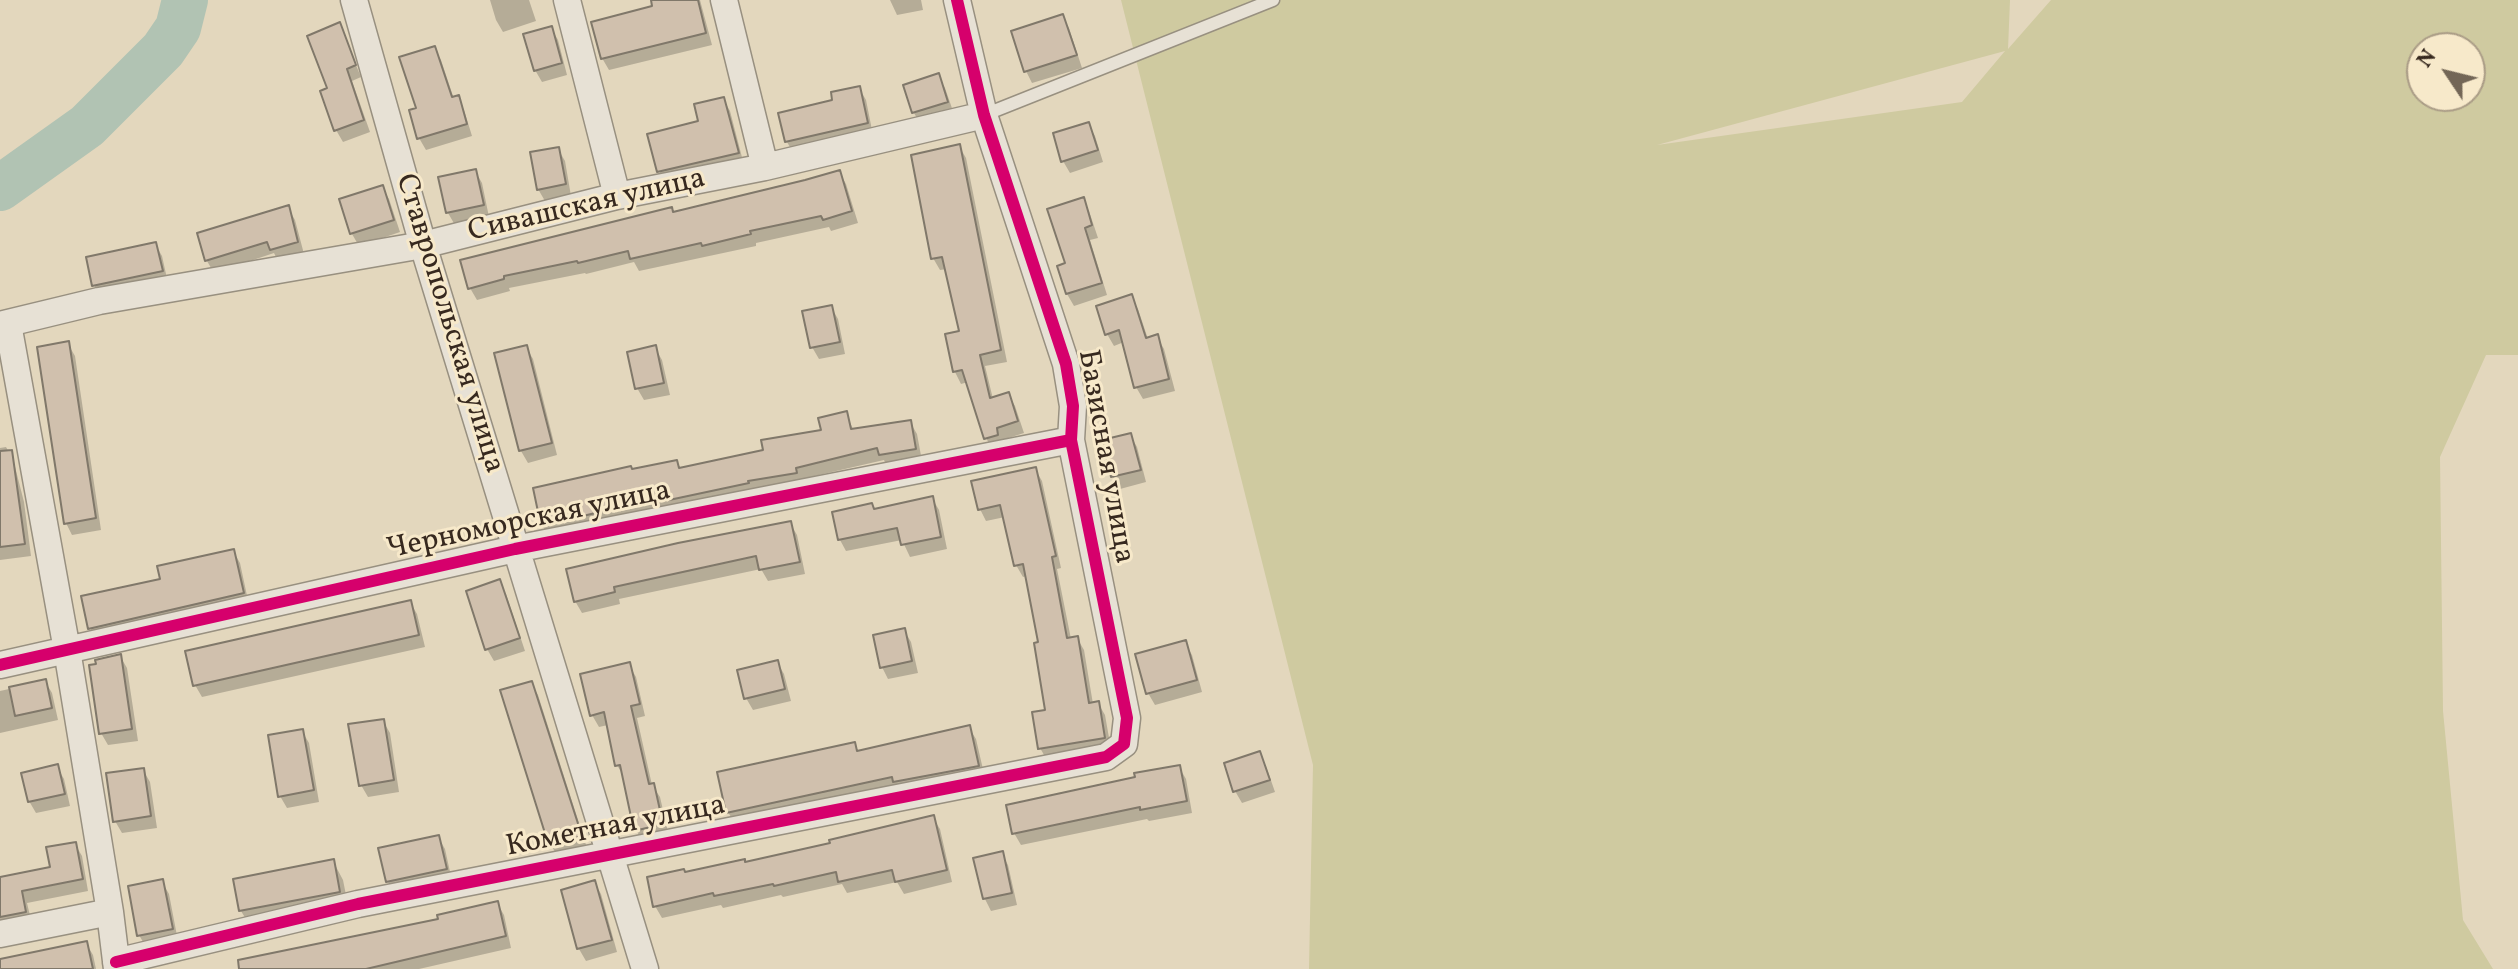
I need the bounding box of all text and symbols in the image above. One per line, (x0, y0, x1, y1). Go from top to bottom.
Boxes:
north arrow (2406, 32, 2486, 112)
text: N (2410, 44, 2445, 75)
street label: Сивашская улица (465, 162, 709, 252)
street label: Ставропольская улица (385, 170, 511, 478)
street label: Базисная улица (1067, 347, 1141, 567)
street label: Черноморская улица (384, 474, 674, 570)
street label: Кометная улица (503, 789, 729, 867)

